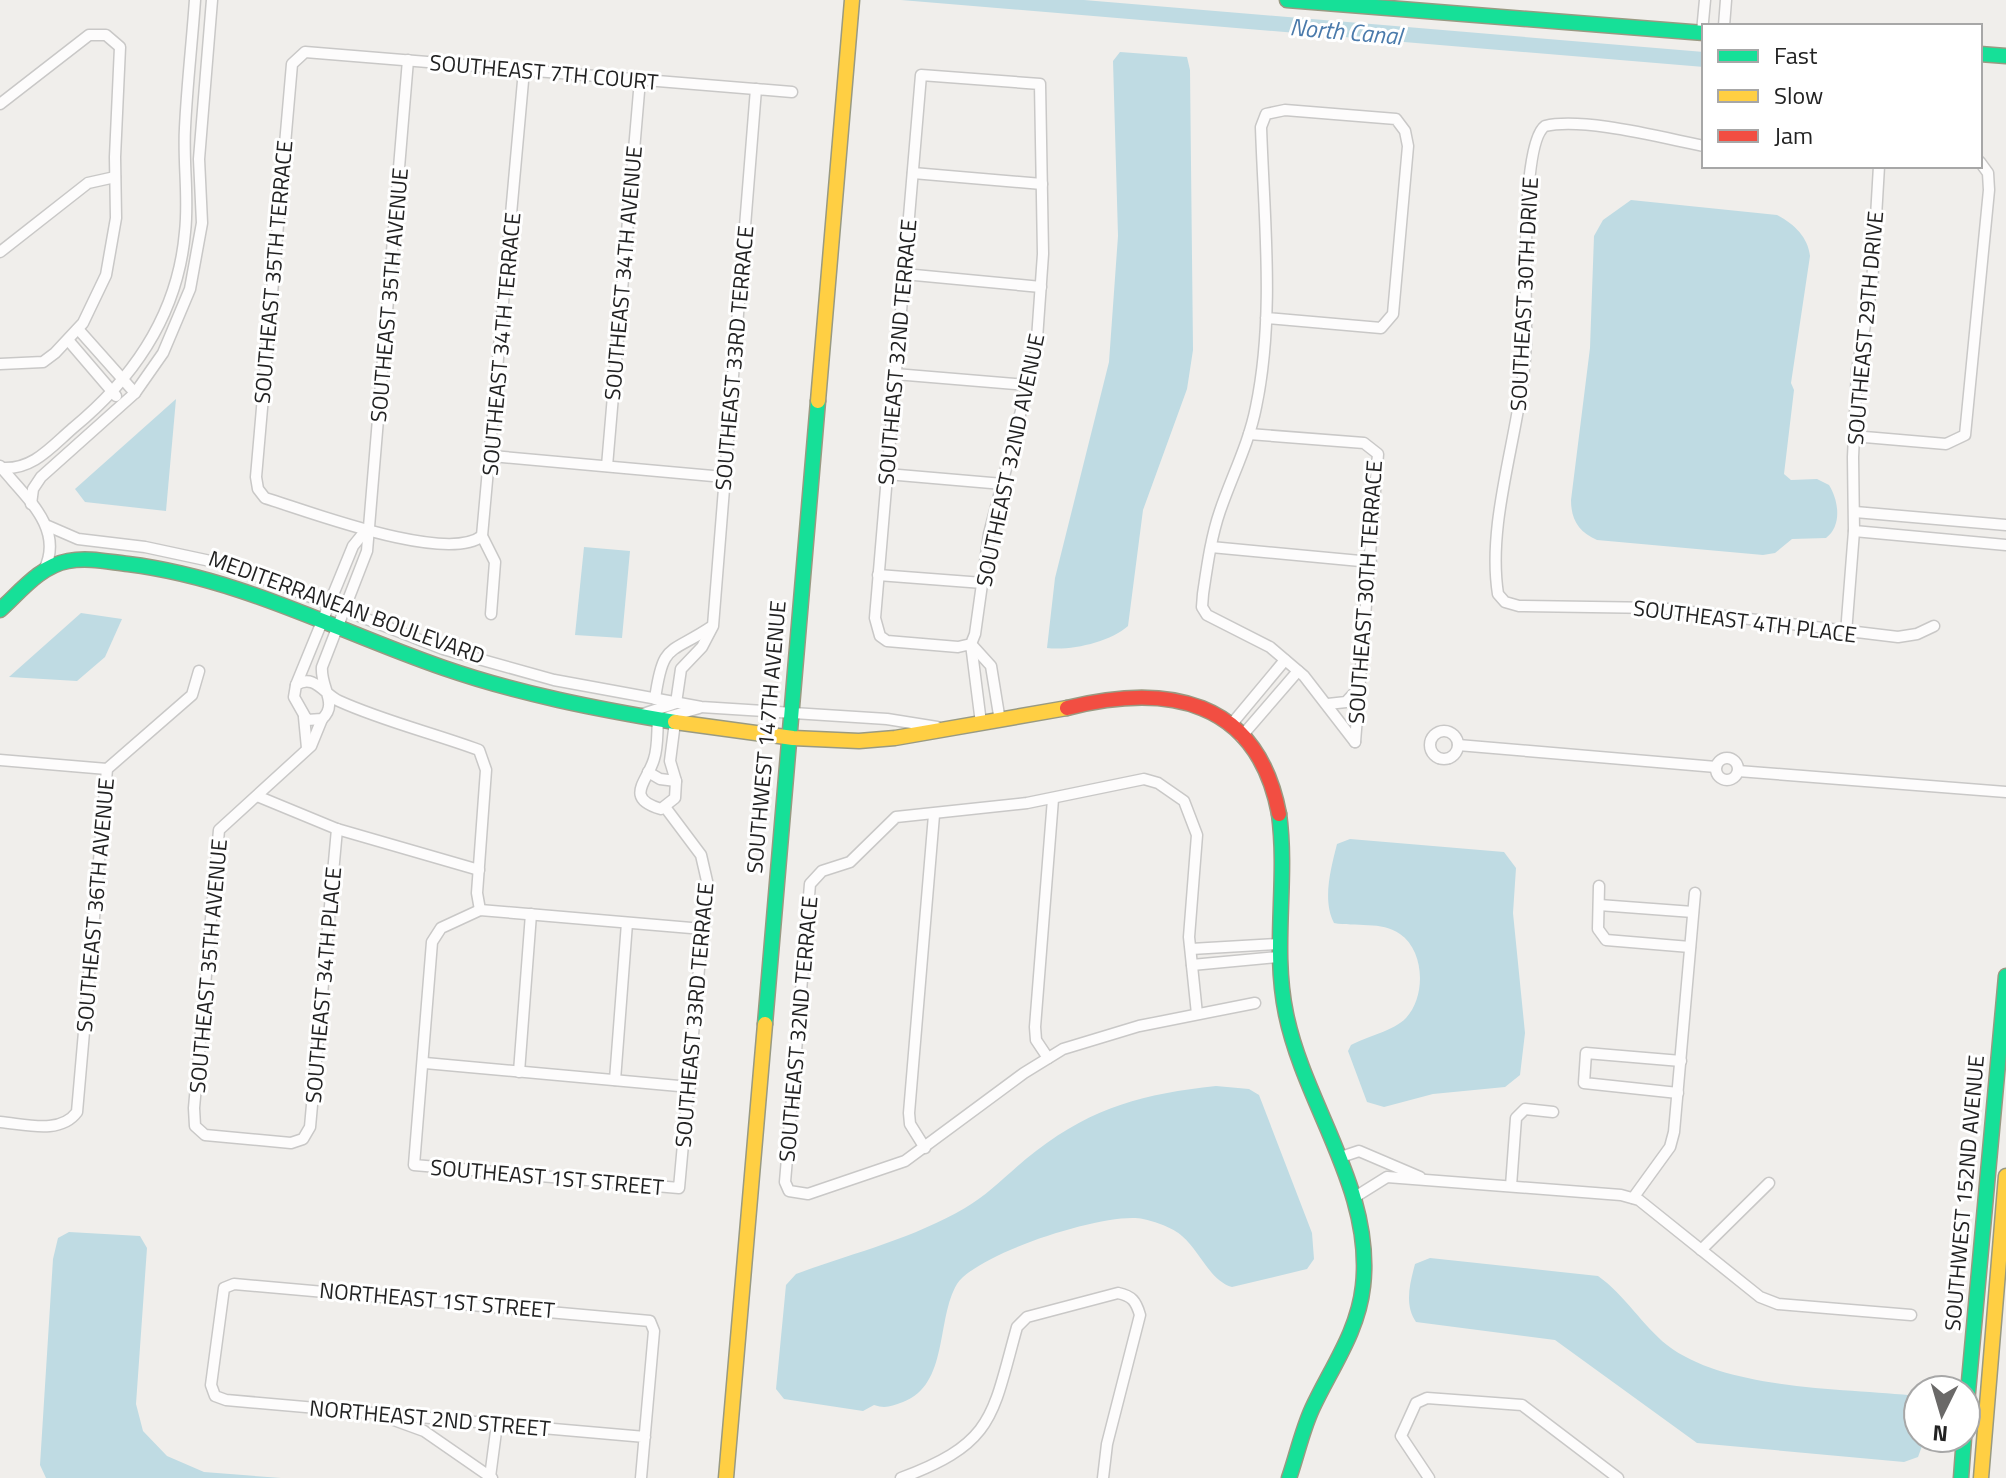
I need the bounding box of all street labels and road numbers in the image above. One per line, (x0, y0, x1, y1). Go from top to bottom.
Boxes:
street label: SOUTHEAST 7TH COURT (428, 45, 660, 99)
street label: SOUTHEAST 35TH TERRACE (245, 139, 301, 405)
street label: SOUTHEAST 34TH AVENUE (595, 144, 651, 402)
street label: SOUTHEAST 35TH AVENUE (361, 166, 417, 424)
street label: SOUTHEAST 30TH DRIVE (1501, 176, 1547, 412)
street label: SOUTHEAST 29TH DRIVE (1838, 210, 1892, 446)
street label: SOUTHEAST 34TH TERRACE (473, 211, 529, 477)
street label: SOUTHEAST 32ND TERRACE (868, 218, 926, 486)
street label: SOUTHEAST 33RD TERRACE (705, 224, 763, 492)
street label: SOUTHEAST 32ND AVENUE (967, 330, 1053, 590)
street label: SOUTHEAST 30TH TERRACE (1339, 459, 1391, 725)
street label: MEDITERRANEAN BOULEVARD (204, 541, 490, 673)
street label: SOUTHEAST 4TH PLACE (1631, 590, 1859, 652)
street label: SOUTHWEST 147TH AVENUE (737, 599, 795, 875)
street label: SOUTHEAST 36TH AVENUE (67, 776, 123, 1034)
street label: SOUTHEAST 35TH AVENUE (180, 837, 236, 1095)
street label: SOUTHEAST 34TH PLACE (296, 865, 350, 1105)
street label: SOUTHEAST 33RD TERRACE (665, 881, 723, 1149)
street label: SOUTHEAST 32ND TERRACE (769, 895, 827, 1163)
street label: SOUTHWEST 152ND AVENUE (1935, 1054, 1993, 1332)
street label: SOUTHEAST 1ST STREET (429, 1150, 666, 1204)
street label: NORTHEAST 1ST STREET (318, 1273, 557, 1327)
street label: NORTHEAST 2ND STREET (308, 1391, 552, 1446)

